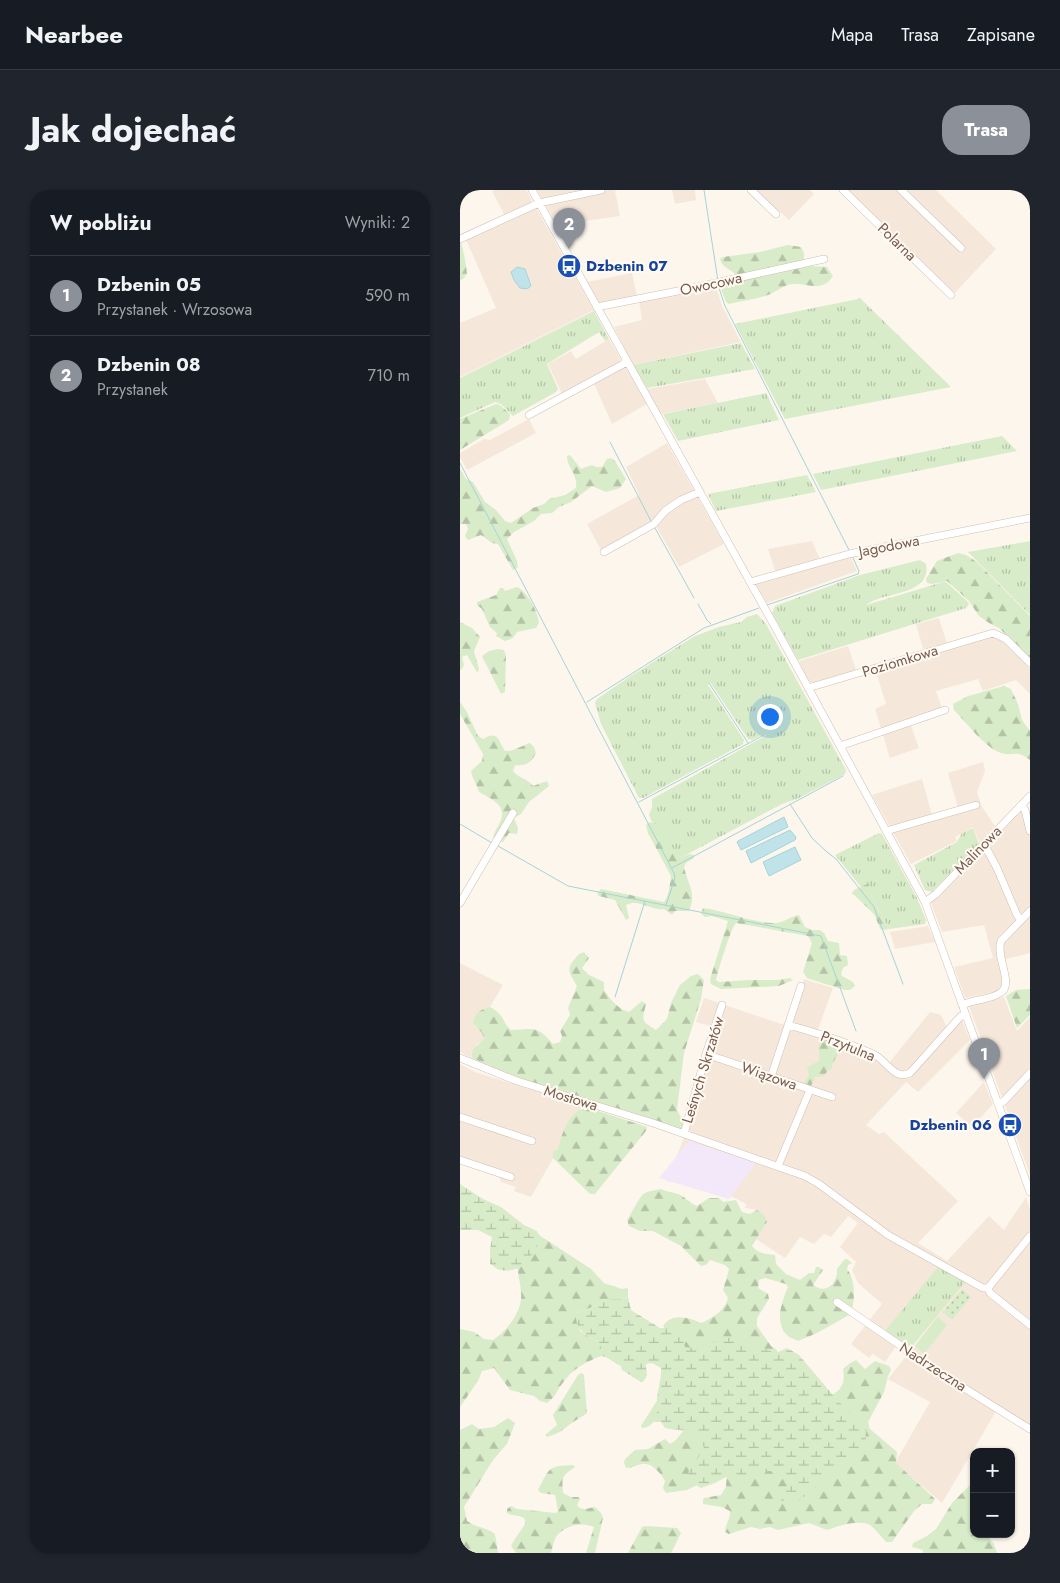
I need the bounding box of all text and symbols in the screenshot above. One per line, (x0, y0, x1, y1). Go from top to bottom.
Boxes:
text: Nearbee (25, 17, 123, 52)
text: Mapa (831, 22, 873, 48)
text: Trasa (901, 22, 939, 48)
text: Zapisane (967, 22, 1035, 48)
text: Jak dojechać (30, 105, 236, 155)
button: Trasa (942, 105, 1030, 155)
text: W pobliżu (50, 208, 151, 238)
pin: 2 (553, 208, 585, 249)
text: Wyniki: 2 (345, 211, 410, 234)
street label: Polarna (872, 218, 922, 266)
bus stop icon: Dzbenin 07 (556, 253, 582, 279)
place label: Dzbenin 07 (586, 255, 668, 277)
street label: Owocowa (678, 267, 744, 301)
text: Dzbenin 05 (97, 271, 201, 298)
text: 1 (62, 284, 70, 307)
text: 590 m (365, 284, 410, 307)
text: Przystanek · Wrzosowa (97, 298, 252, 321)
text: Dzbenin 08 (97, 351, 201, 378)
text: 2 (61, 364, 71, 387)
text: 710 m (368, 364, 410, 387)
text: Przystanek (97, 378, 168, 401)
street label: Jagodowa (855, 529, 921, 563)
street label: Poziomkowa (859, 639, 941, 683)
your location (757, 704, 783, 730)
street label: Malinowa (949, 821, 1007, 879)
street label: Leśnych Skrzatów (676, 1013, 730, 1126)
street label: Przytulna (817, 1025, 879, 1067)
pin: 1 (968, 1038, 1000, 1079)
street label: Wiązowa (738, 1056, 800, 1096)
street label: Mostowa (541, 1079, 601, 1117)
bus stop icon: Dzbenin 06 (997, 1112, 1023, 1138)
place label: Dzbenin 06 (909, 1114, 992, 1136)
street label: Nadrzeczna (895, 1337, 971, 1397)
map controls (970, 1448, 1015, 1538)
button: + (970, 1448, 1015, 1493)
button: − (970, 1493, 1015, 1538)

